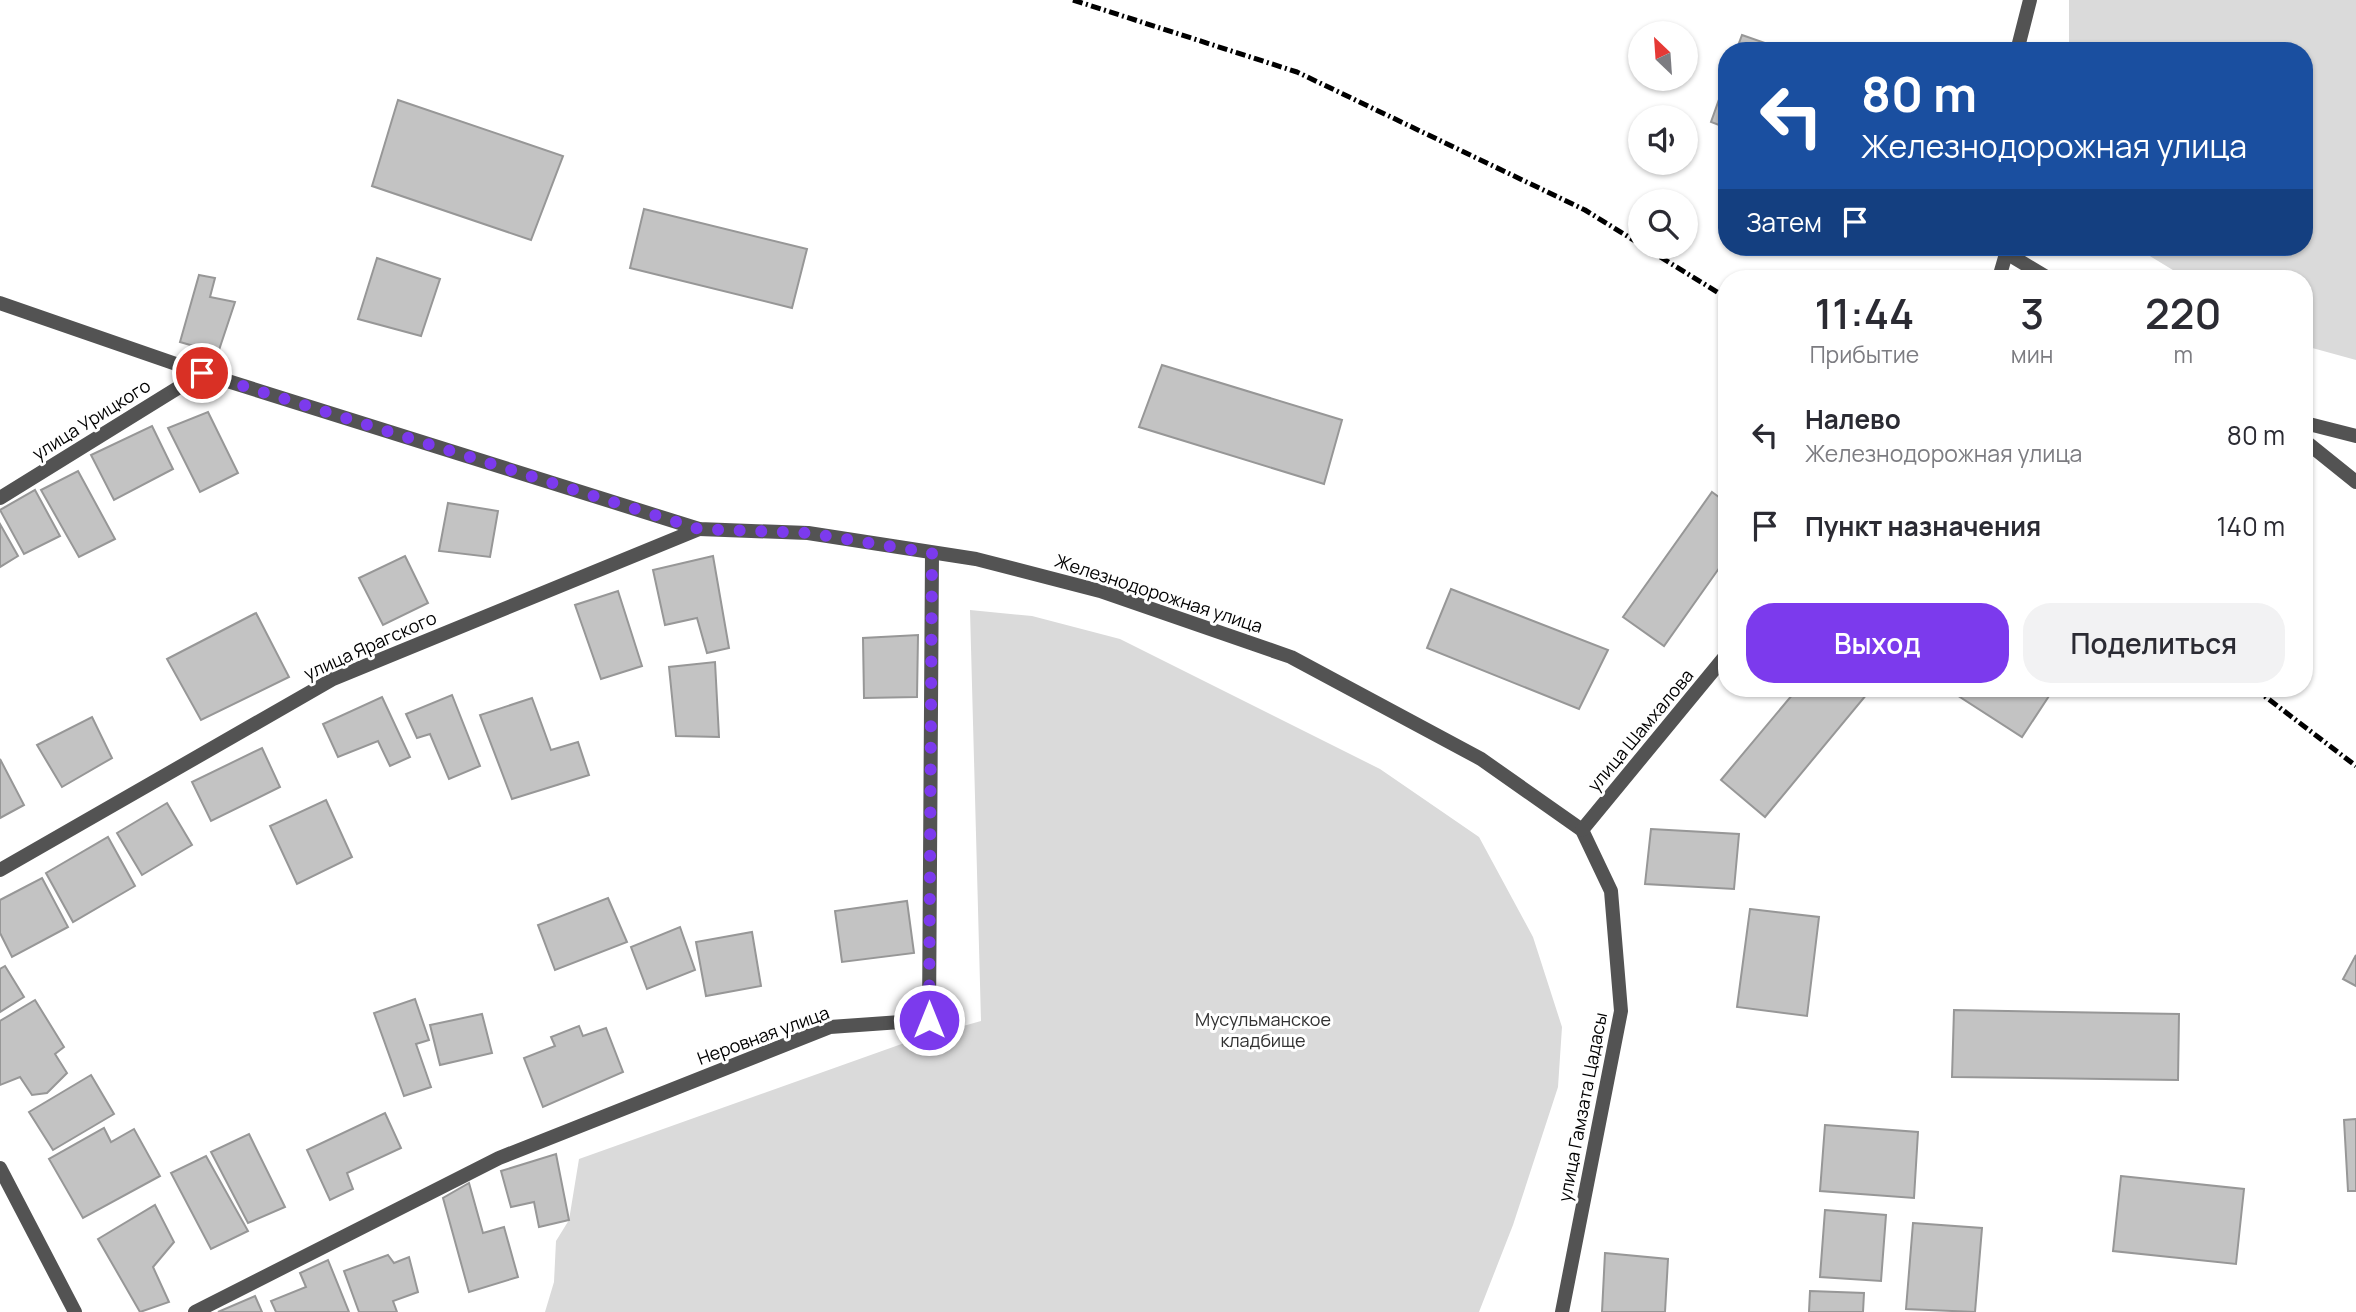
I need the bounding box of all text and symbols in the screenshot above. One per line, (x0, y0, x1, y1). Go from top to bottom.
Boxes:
north arrow (1628, 21, 1698, 91)
map controls (1628, 21, 1698, 259)
text: 80 m (1861, 60, 1977, 127)
icon: left (1746, 70, 1837, 161)
button: sound (1628, 105, 1698, 175)
text: Железнодорожная улица (1861, 124, 2247, 168)
button: search (1628, 189, 1698, 259)
icon: arrive (1836, 203, 1874, 241)
text: Затем (1746, 204, 1822, 240)
text: 11:44 (1815, 284, 1914, 342)
text: 3 (2020, 284, 2044, 342)
text: 220 (2145, 284, 2221, 342)
text: Прибытие (1810, 338, 1919, 370)
text: мин (2011, 338, 2053, 370)
text: m (2173, 338, 2193, 370)
pin (172, 343, 232, 403)
icon: arrive (183, 354, 221, 392)
street label: улица Урицкого (27, 373, 155, 465)
text: Налево (1805, 401, 1901, 437)
icon: left (1746, 416, 1784, 454)
text: 80 m (2227, 417, 2285, 453)
text: Железнодорожная улица (1805, 437, 2082, 469)
icon: arrive (1746, 507, 1784, 545)
text: Пункт назначения (1805, 508, 2041, 544)
text: 140 m (2216, 508, 2285, 544)
street label: Железнодорожная улица (1052, 548, 1266, 638)
button: Выход (1746, 603, 2009, 683)
button: Поделиться (2023, 603, 2285, 683)
street label: улица Ярагского (300, 605, 440, 685)
street label: улица Шамхалова (1582, 664, 1698, 796)
position arrow (892, 983, 966, 1057)
street label: Неровная улица (694, 1000, 832, 1070)
park label: Мусульманское кладбище (1195, 1007, 1331, 1052)
street label: улица Гамзата Цадасы (1552, 1010, 1612, 1204)

